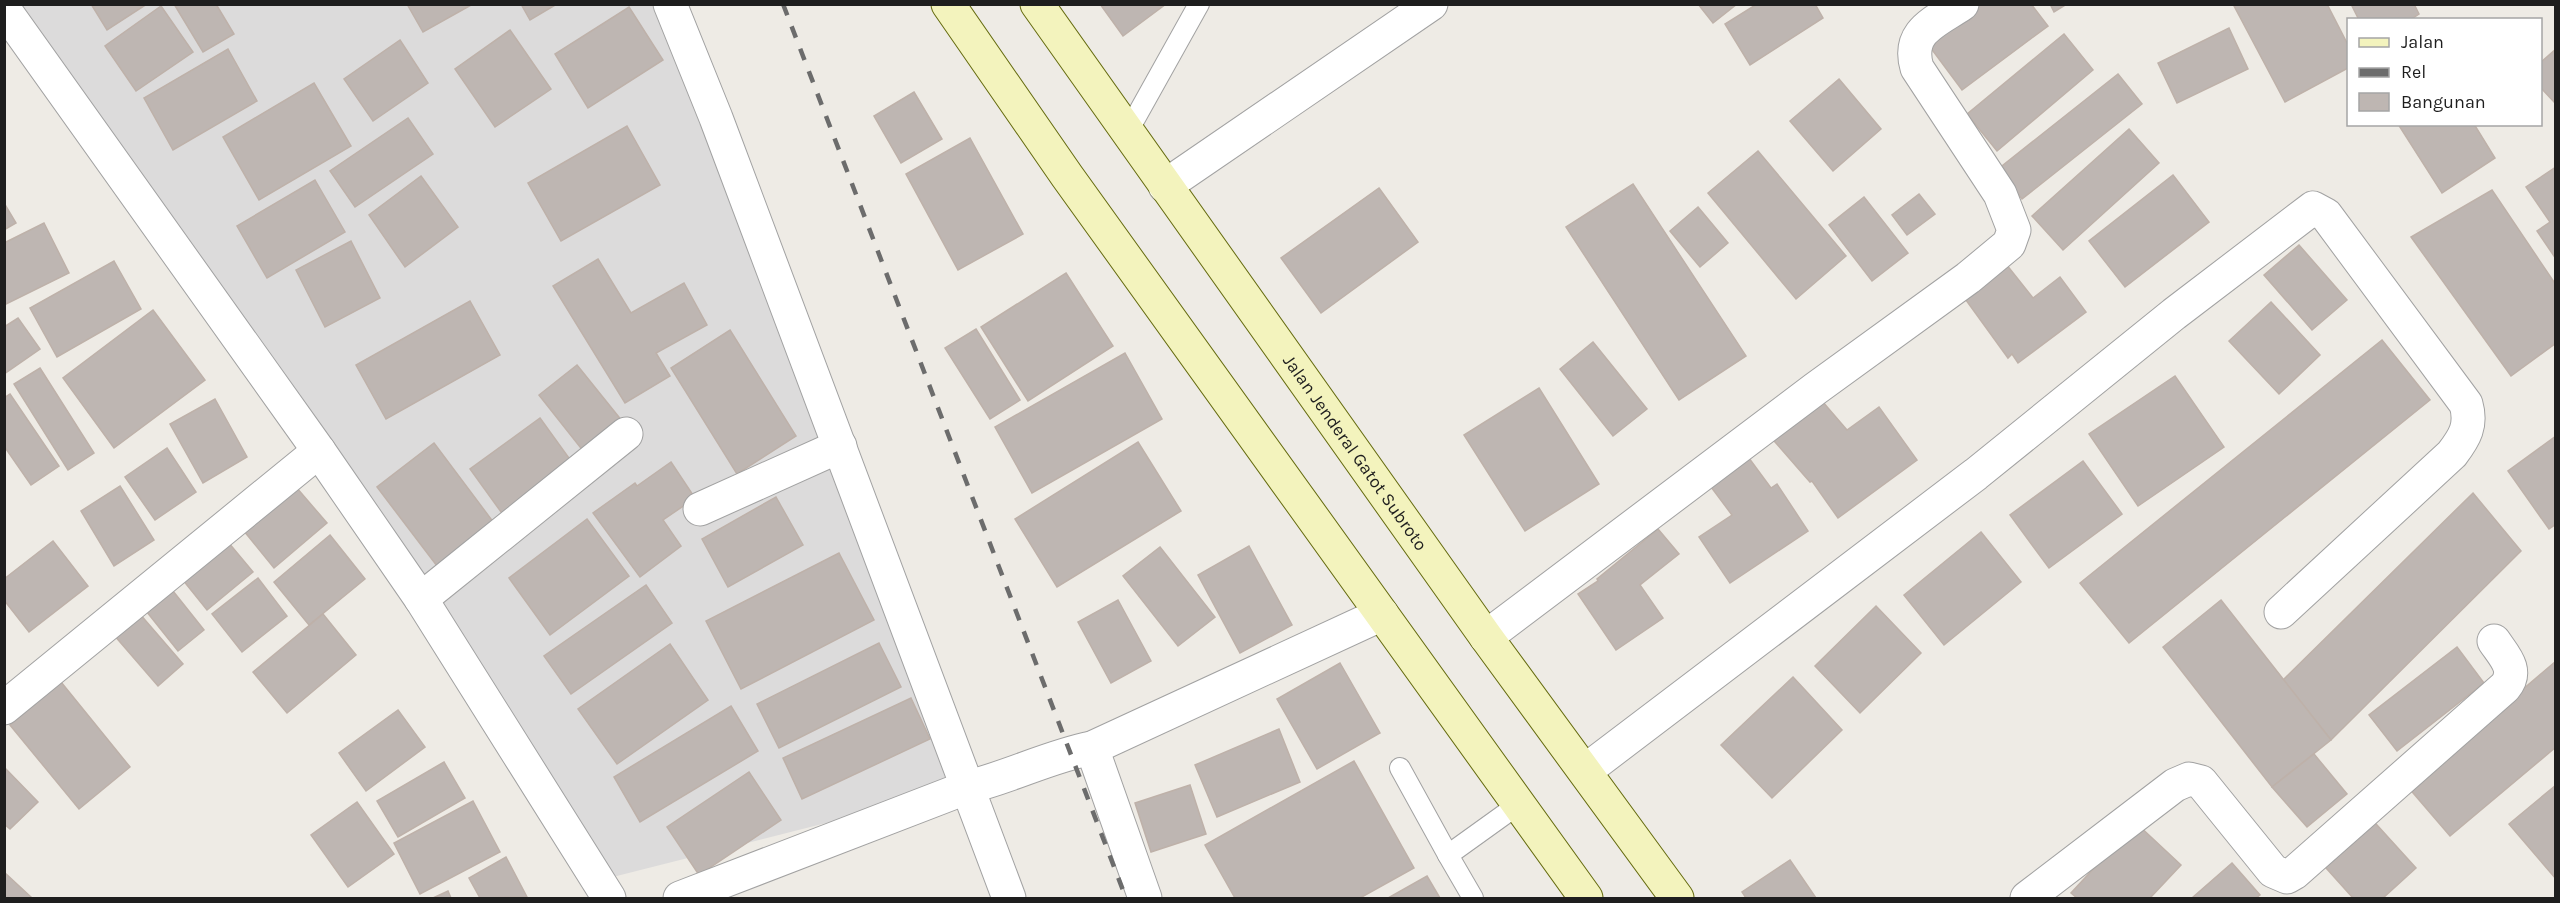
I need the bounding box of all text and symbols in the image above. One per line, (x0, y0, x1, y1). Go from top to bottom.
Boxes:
legend (2347, 18, 2542, 126)
text: Jalan (2401, 31, 2444, 53)
text: Rel (2401, 61, 2426, 83)
text: Bangunan (2401, 91, 2486, 113)
street label: Jalan Jenderal Gatot Subroto (1278, 350, 1432, 555)

